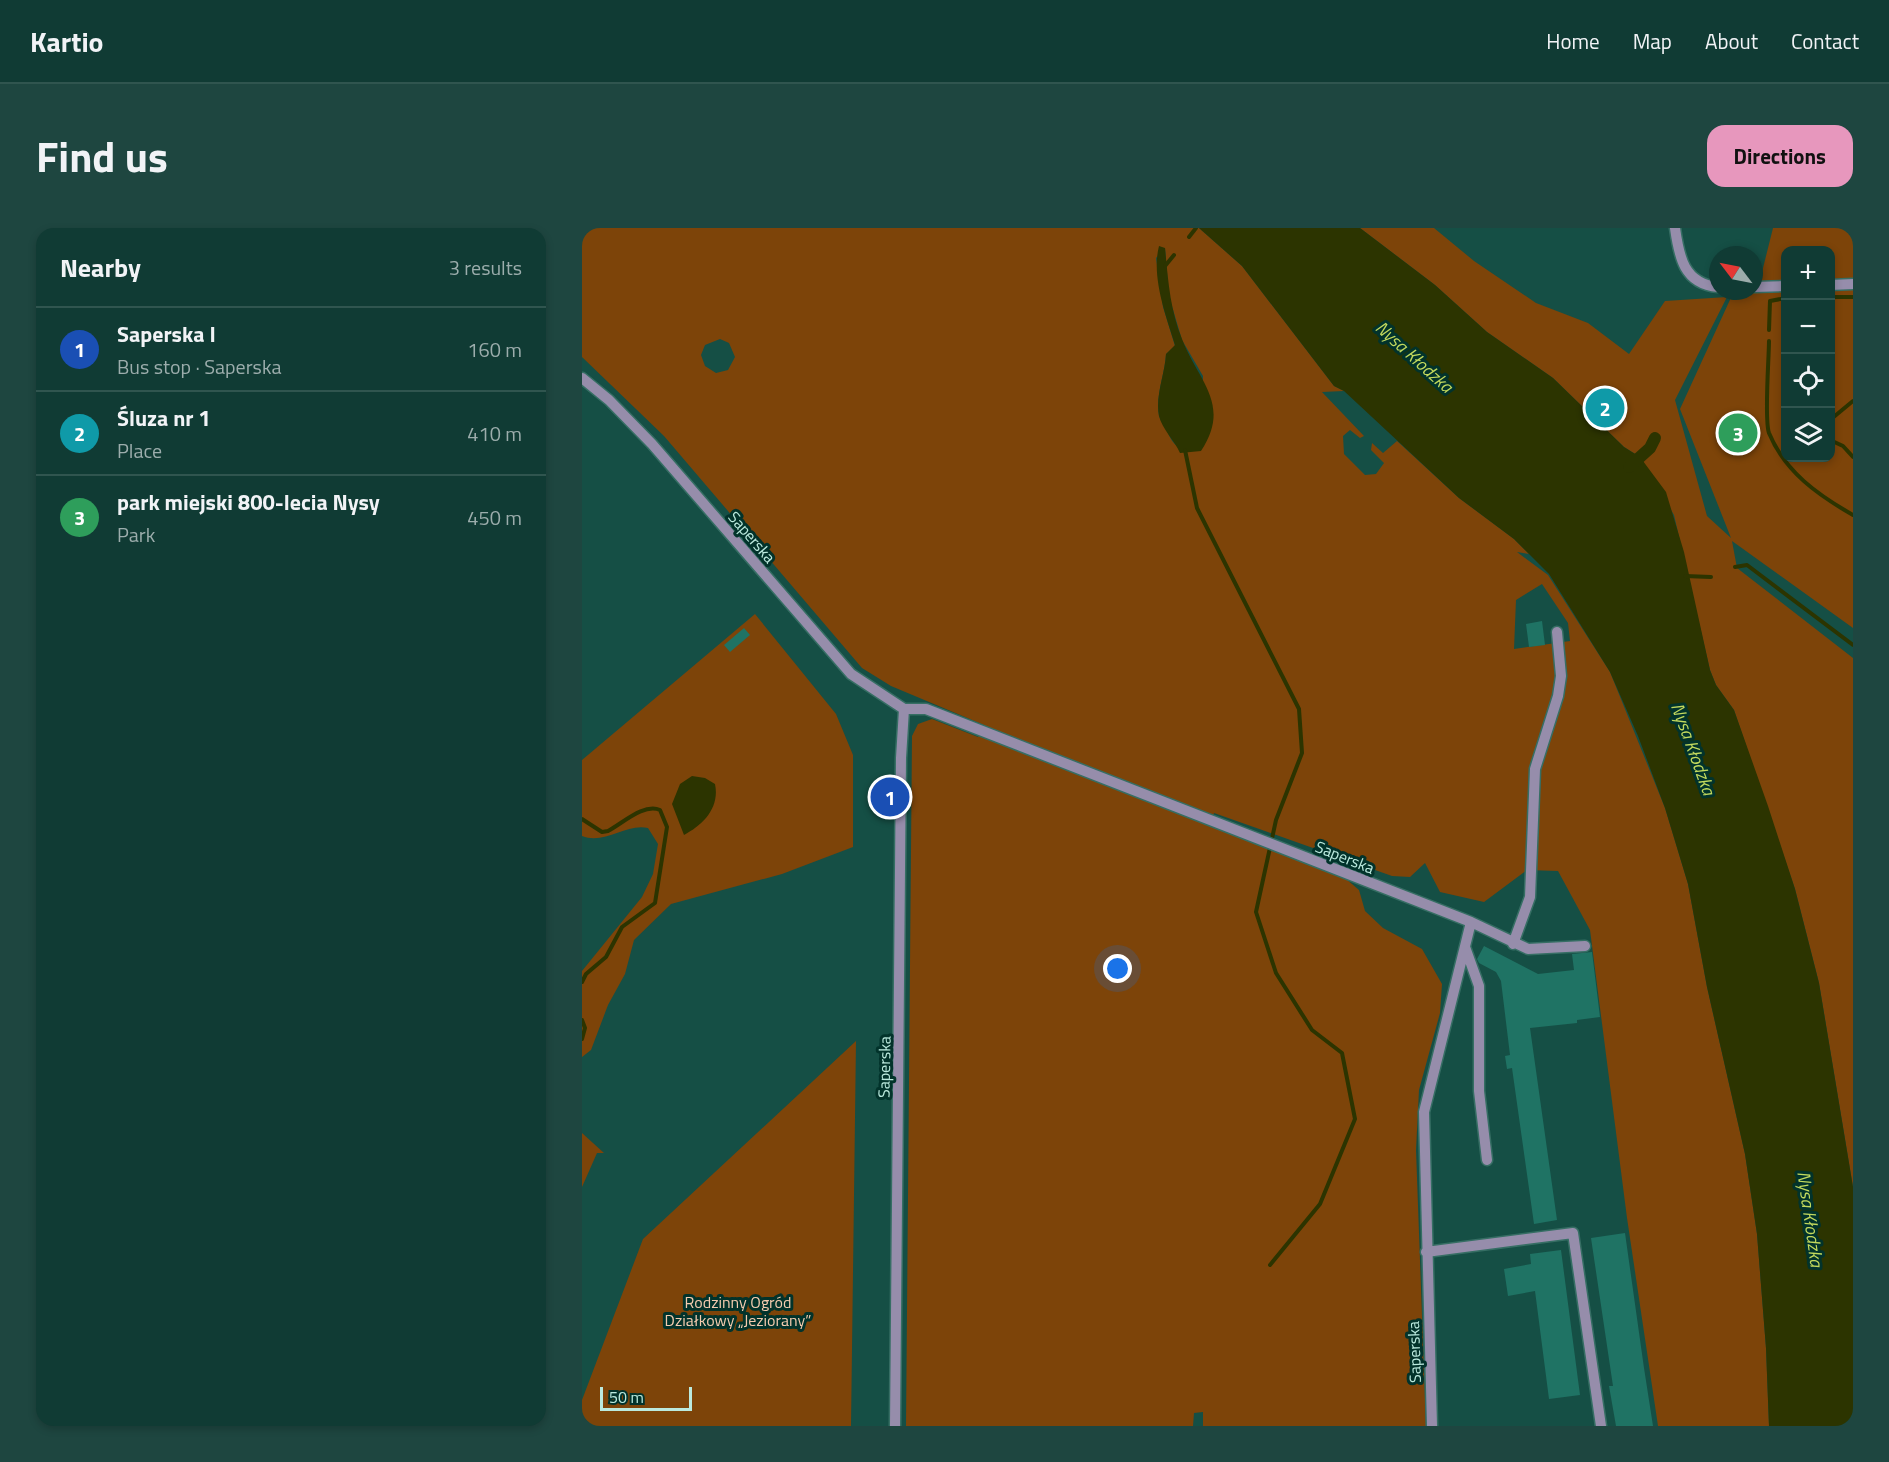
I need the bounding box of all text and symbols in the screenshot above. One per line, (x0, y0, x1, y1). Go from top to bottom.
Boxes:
text: Kartio (30, 20, 104, 63)
text: Home (1546, 25, 1600, 57)
text: Map (1633, 25, 1672, 57)
text: About (1705, 25, 1758, 57)
text: Contact (1791, 25, 1859, 57)
text: Find us (36, 124, 168, 188)
button: Directions (1707, 125, 1853, 187)
north arrow (1709, 246, 1763, 300)
map controls (1781, 246, 1835, 462)
button: + (1781, 246, 1835, 300)
text: Nearby (60, 248, 141, 287)
text: 3 results (449, 252, 522, 283)
button: − (1781, 300, 1835, 354)
water label: Nysa Kłodzka (1369, 314, 1460, 400)
text: Saperska I (117, 317, 216, 351)
text: 1 (74, 334, 85, 365)
text: 160 m (467, 334, 522, 365)
text: Bus stop · Saperska (117, 351, 281, 382)
button: locate (1781, 354, 1835, 408)
pin: 2 (1586, 386, 1624, 430)
text: Śluza nr 1 (117, 401, 211, 435)
button: layers (1781, 408, 1835, 462)
pin: 3 (1718, 410, 1758, 456)
text: 2 (74, 418, 85, 449)
text: 410 m (467, 418, 522, 449)
text: Place (117, 435, 162, 466)
text: park miejski 800-lecia Nysy (117, 485, 380, 519)
text: 3 (74, 502, 85, 533)
text: 450 m (467, 502, 522, 533)
street label: Saperska (723, 506, 781, 568)
text: Park (117, 519, 155, 550)
water label: Nysa Kłodzka (1664, 699, 1723, 800)
pin: 1 (870, 774, 910, 820)
street label: Saperska (1312, 834, 1378, 880)
your location (1103, 954, 1132, 983)
street label: Saperska (871, 1036, 897, 1098)
water label: Nysa Kłodzka (1790, 1169, 1831, 1270)
park label: Rodzinny Ogród Działkowy „Jeziorany” (665, 1290, 811, 1332)
street label: Saperska (1401, 1321, 1427, 1383)
scale bar (600, 1384, 692, 1412)
text: 50 m (609, 1385, 644, 1409)

